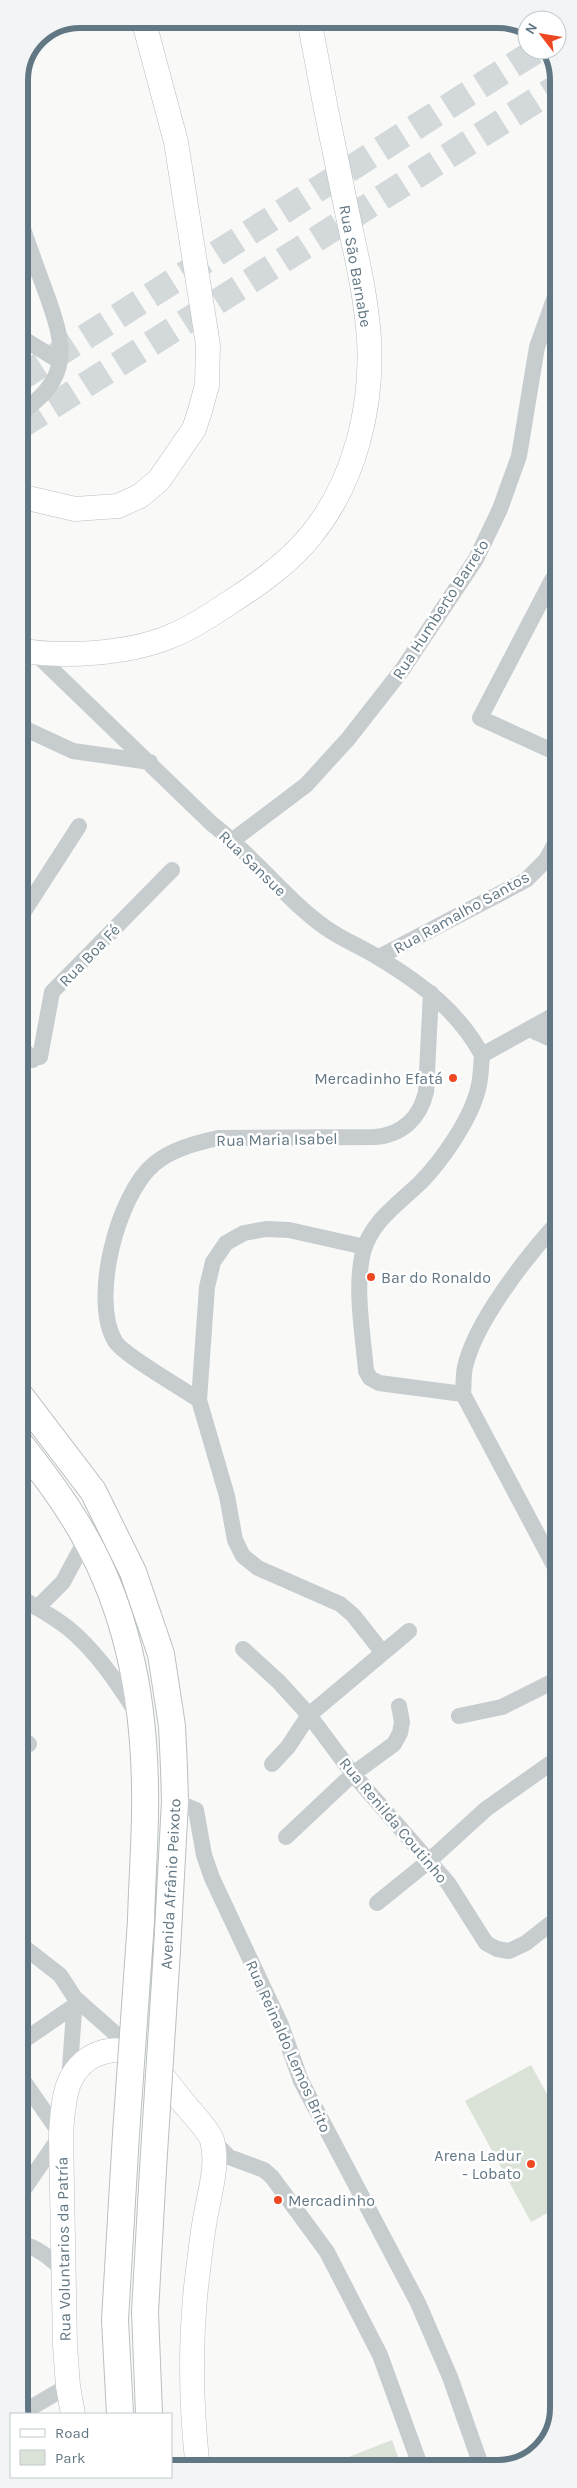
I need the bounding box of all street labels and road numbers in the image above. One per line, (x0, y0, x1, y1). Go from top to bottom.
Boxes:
street label: Rua São Barnabe (335, 203, 376, 329)
street label: Rua Humberto Barreto (388, 536, 493, 683)
street label: Rua Sansue (215, 826, 290, 900)
street label: Rua Ramalho Santos (390, 867, 533, 958)
street label: Rua Boa Fé (55, 920, 124, 991)
street label: Rua Maria Isabel (216, 1129, 338, 1150)
street label: Rua Renilda Coutinho (335, 1754, 452, 1887)
street label: Avenida Afrânio Peixoto (157, 1798, 184, 1970)
street label: Rua Reinaldo Lemos Brito (242, 1957, 335, 2135)
street label: Rua Voluntarios da Patría (52, 2157, 75, 2341)

